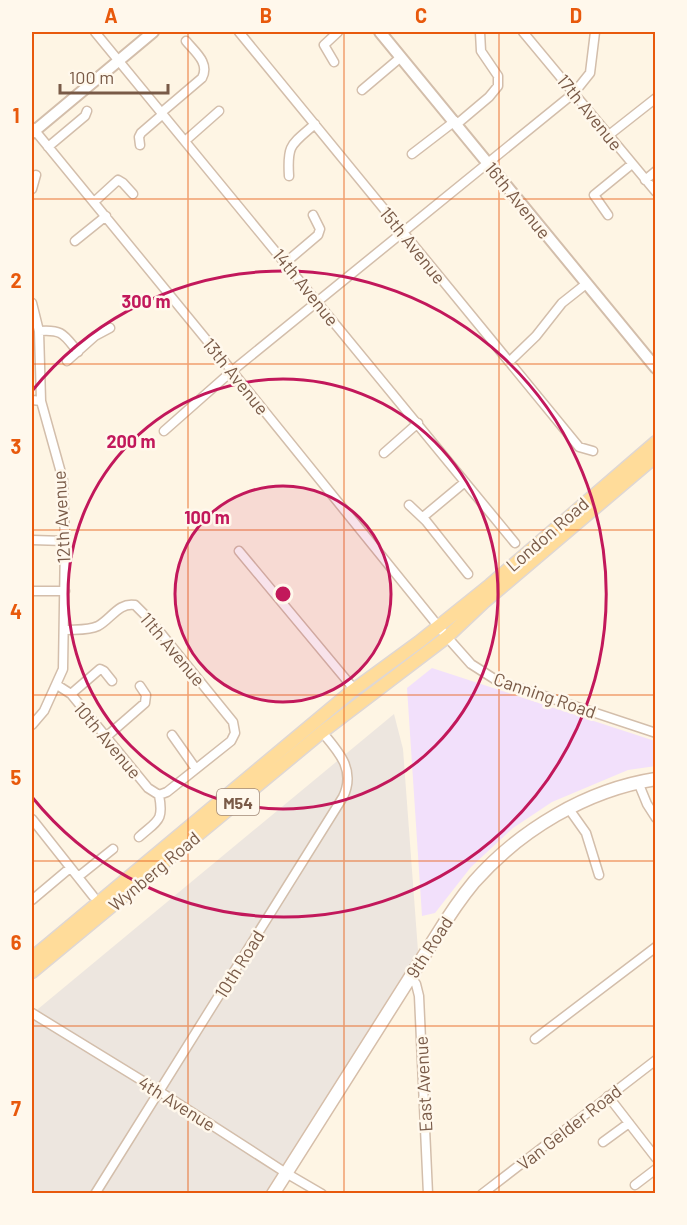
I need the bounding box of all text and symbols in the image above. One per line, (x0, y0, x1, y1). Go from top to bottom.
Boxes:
text: A (104, 3, 118, 27)
text: B (260, 3, 272, 27)
text: C (415, 3, 427, 27)
text: D (570, 3, 582, 27)
scale bar (60, 57, 168, 95)
text: 100 m (69, 66, 114, 88)
street label: 17th Avenue (553, 69, 627, 155)
text: 1 (12, 103, 20, 127)
street label: 16th Avenue (480, 157, 556, 243)
street label: 15th Avenue (375, 202, 451, 288)
street label: 14th Avenue (268, 244, 344, 330)
text: 2 (10, 268, 22, 292)
text: 300 m (122, 290, 170, 312)
street label: 13th Avenue (198, 333, 274, 419)
text: 200 m (106, 430, 156, 452)
text: 3 (11, 434, 21, 458)
street label: 12th Avenue (48, 470, 74, 564)
street label: London Road (501, 492, 593, 576)
text: 100 m (184, 506, 230, 528)
centre of rings (273, 584, 293, 604)
text: 4 (10, 599, 22, 623)
street label: 11th Avenue (136, 608, 210, 690)
street label: Canning Road (491, 667, 599, 723)
street label: 10th Avenue (70, 697, 146, 783)
text: 5 (11, 765, 22, 789)
road number: M54 (217, 789, 259, 815)
street label: Wynberg Road (104, 826, 204, 916)
street label: 9th Road (401, 912, 457, 982)
street label: 10th Road (210, 926, 268, 1002)
text: 6 (11, 930, 22, 954)
street label: East Avenue (410, 1035, 436, 1133)
street label: 4th Avenue (134, 1071, 220, 1135)
street label: Van Gelder Road (512, 1079, 626, 1175)
text: 7 (11, 1096, 21, 1120)

